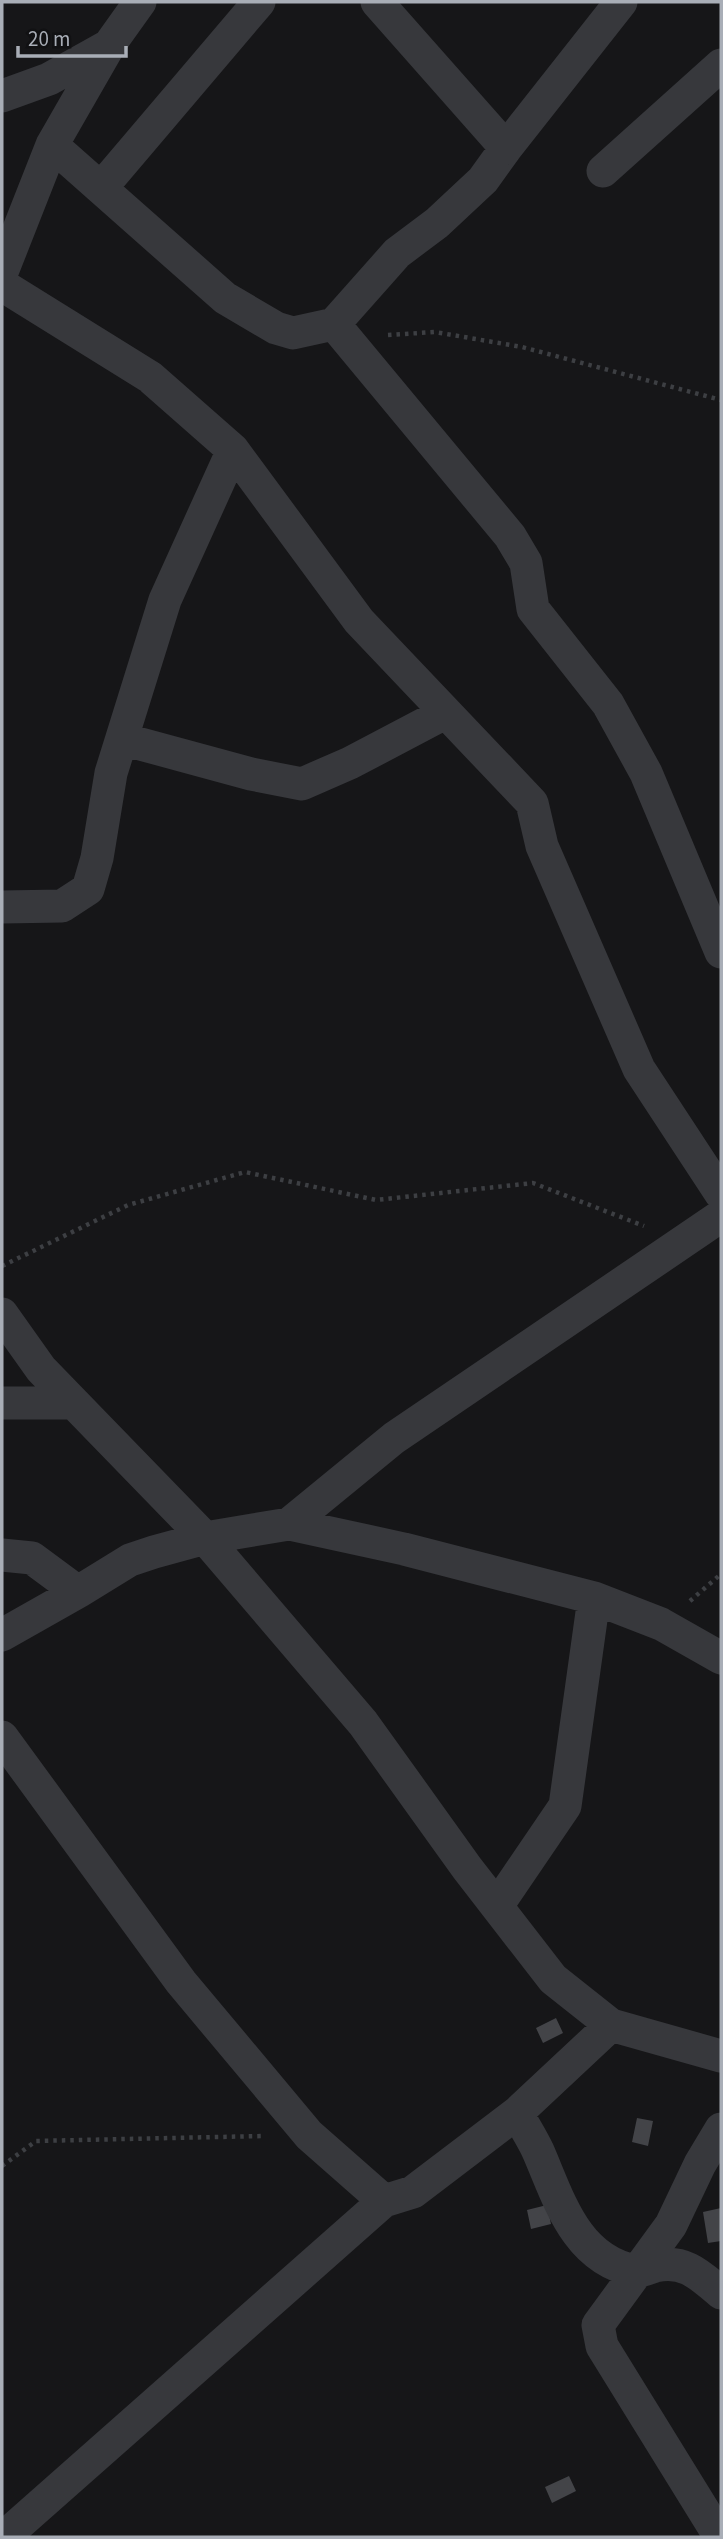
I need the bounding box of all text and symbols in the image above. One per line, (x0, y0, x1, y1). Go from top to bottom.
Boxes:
scale bar (18, 14, 126, 58)
text: 20 m (28, 24, 70, 54)

